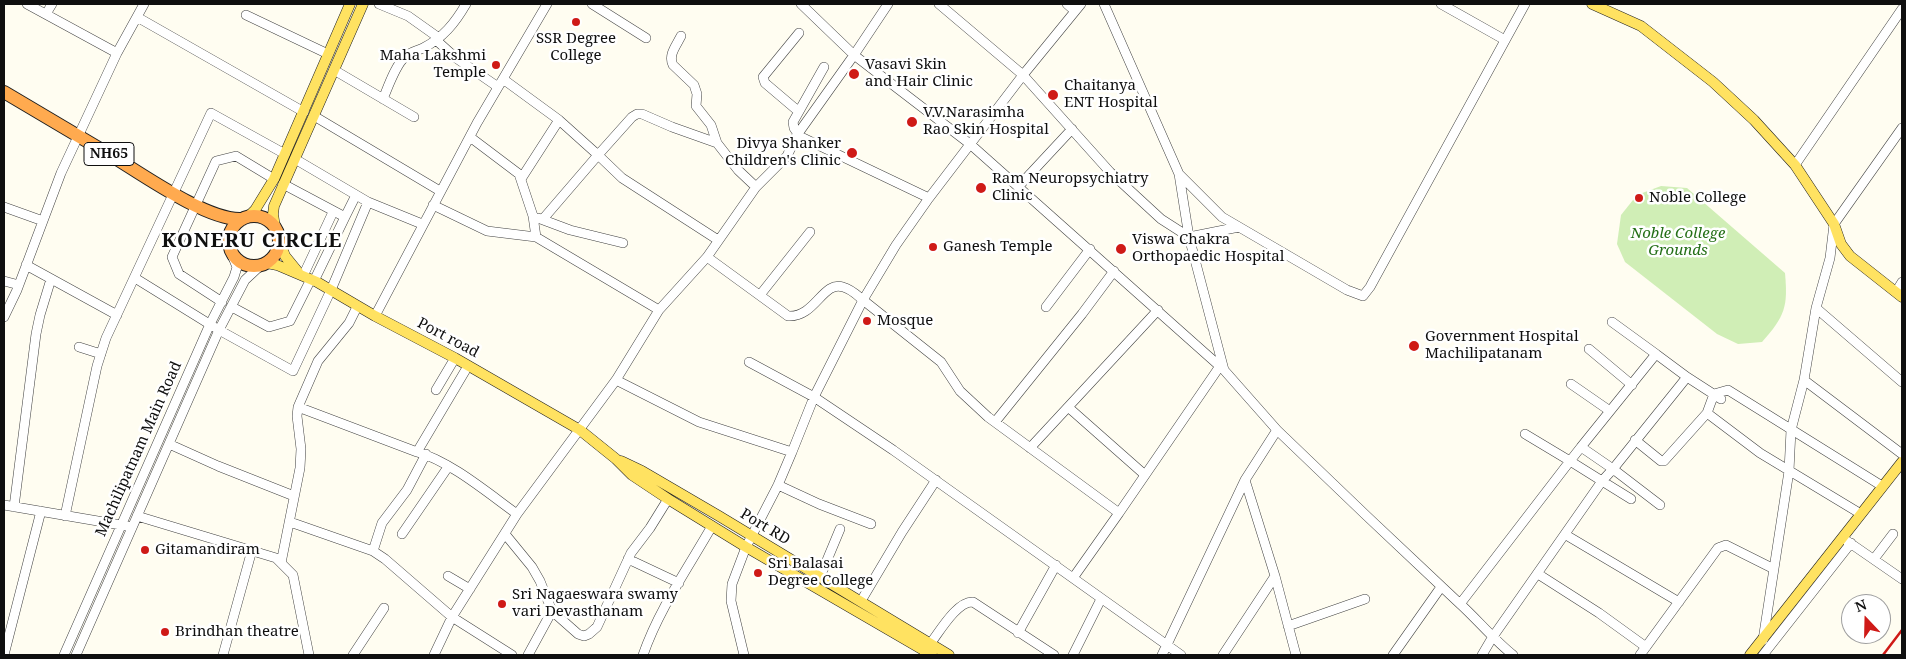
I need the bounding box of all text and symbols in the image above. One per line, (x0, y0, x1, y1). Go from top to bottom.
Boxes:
marker: SSR Degree College (570, 16, 582, 28)
place label: SSR Degree College (536, 30, 616, 65)
place label: Maha Lakshmi Temple (380, 47, 486, 82)
place label: Vasavi Skin and Hair Clinic (865, 56, 973, 91)
marker: Maha Lakshmi Temple (490, 59, 502, 71)
marker: Vasavi Skin and Hair Clinic (847, 67, 861, 81)
place label: Chaitanya ENT Hospital (1064, 77, 1158, 112)
marker: Chaitanya ENT Hospital (1046, 88, 1060, 102)
place label: V.V.Narasimha Rao Skin Hospital (923, 104, 1049, 139)
marker: V.V.Narasimha Rao Skin Hospital (905, 115, 919, 129)
place label: Divya Shanker Children's Clinic (725, 135, 841, 170)
road number: NH65 (84, 142, 134, 166)
marker: Divya Shanker Children's Clinic (845, 146, 859, 160)
place label: Ram Neuropsychiatry Clinic (992, 170, 1148, 205)
marker: Ram Neuropsychiatry Clinic (974, 181, 988, 195)
place label: Noble College (1649, 189, 1746, 207)
marker: Noble College (1633, 192, 1645, 204)
park label: Noble College Grounds (1631, 225, 1725, 260)
district label: KONERU CIRCLE (160, 229, 344, 253)
place label: Viswa Chakra Orthopaedic Hospital (1132, 231, 1284, 266)
place label: Ganesh Temple (943, 238, 1053, 256)
marker: Ganesh Temple (927, 241, 939, 253)
marker: Viswa Chakra Orthopaedic Hospital (1114, 242, 1128, 256)
place label: Mosque (877, 312, 933, 330)
street label: Port road (414, 314, 482, 362)
marker: Mosque (861, 315, 873, 327)
place label: Government Hospital Machilipatanam (1425, 328, 1579, 363)
marker: Government Hospital Machilipatanam (1407, 339, 1421, 353)
street label: Machilipatnam Main Road (92, 359, 186, 539)
street label: Port RD (737, 505, 793, 549)
place label: Gitamandiram (155, 541, 260, 559)
marker: Gitamandiram (139, 544, 151, 556)
place label: Sri Balasai Degree College (768, 555, 873, 590)
marker: Sri Balasai Degree College (752, 567, 764, 579)
place label: Sri Nagaeswara swamy vari Devasthanam (512, 586, 678, 621)
north arrow (1841, 594, 1891, 644)
text: N (1852, 595, 1869, 616)
marker: Sri Nagaeswara swamy vari Devasthanam (496, 598, 508, 610)
place label: Brindhan theatre (175, 623, 299, 641)
marker: Brindhan theatre (159, 626, 171, 638)

